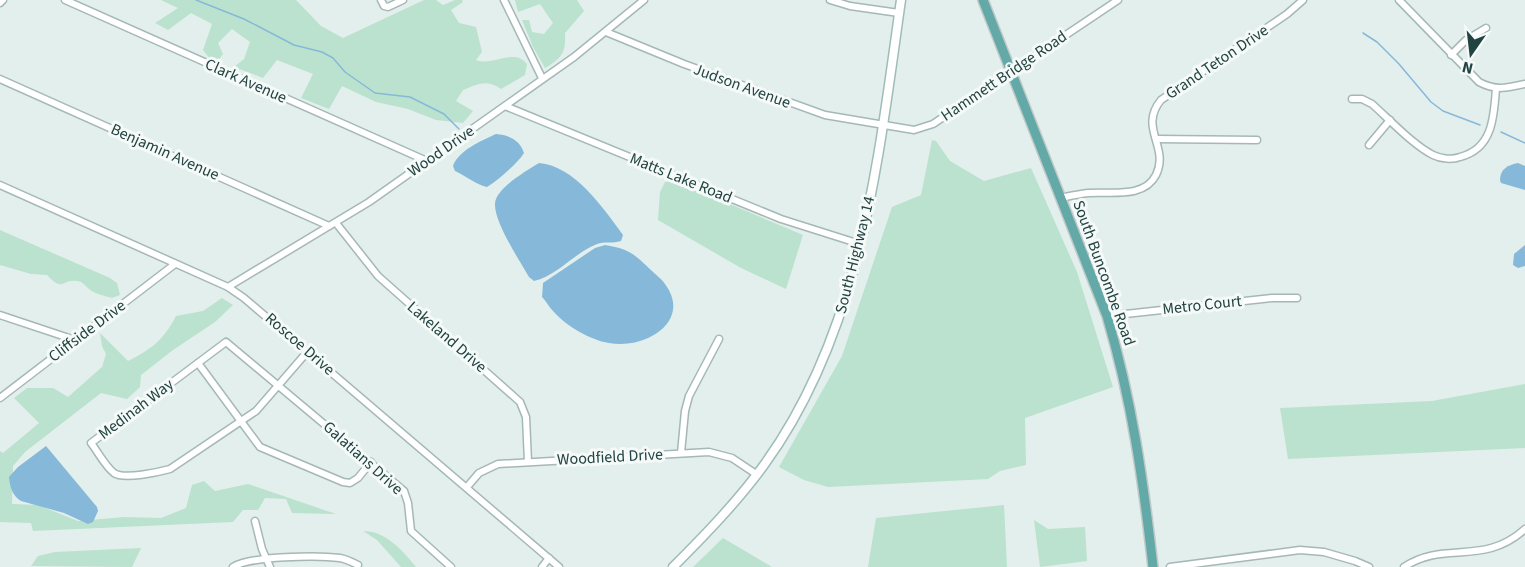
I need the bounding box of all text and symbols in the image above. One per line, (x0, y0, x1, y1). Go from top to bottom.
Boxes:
street label: Grand Teton Drive (1161, 19, 1273, 105)
north arrow (1441, 24, 1501, 84)
street label: Hammett Bridge Road (937, 26, 1071, 126)
street label: Clark Avenue (202, 53, 290, 109)
text: N (1460, 56, 1475, 80)
street label: Judson Avenue (690, 58, 794, 114)
street label: Benjamin Avenue (107, 118, 223, 186)
street label: Wood Drive (403, 120, 479, 182)
street label: Matts Lake Road (626, 147, 736, 209)
street label: South Highway 14 (830, 194, 880, 316)
street label: South Buncombe Road (1067, 197, 1141, 349)
street label: Metro Court (1161, 290, 1243, 320)
street label: Cliffside Drive (44, 295, 130, 367)
street label: Lakeland Drive (402, 296, 492, 378)
street label: Roscoe Drive (260, 308, 340, 380)
street label: Medinah Way (94, 373, 179, 445)
street label: Galatians Drive (318, 416, 408, 500)
street label: Woodfield Drive (556, 443, 664, 471)

